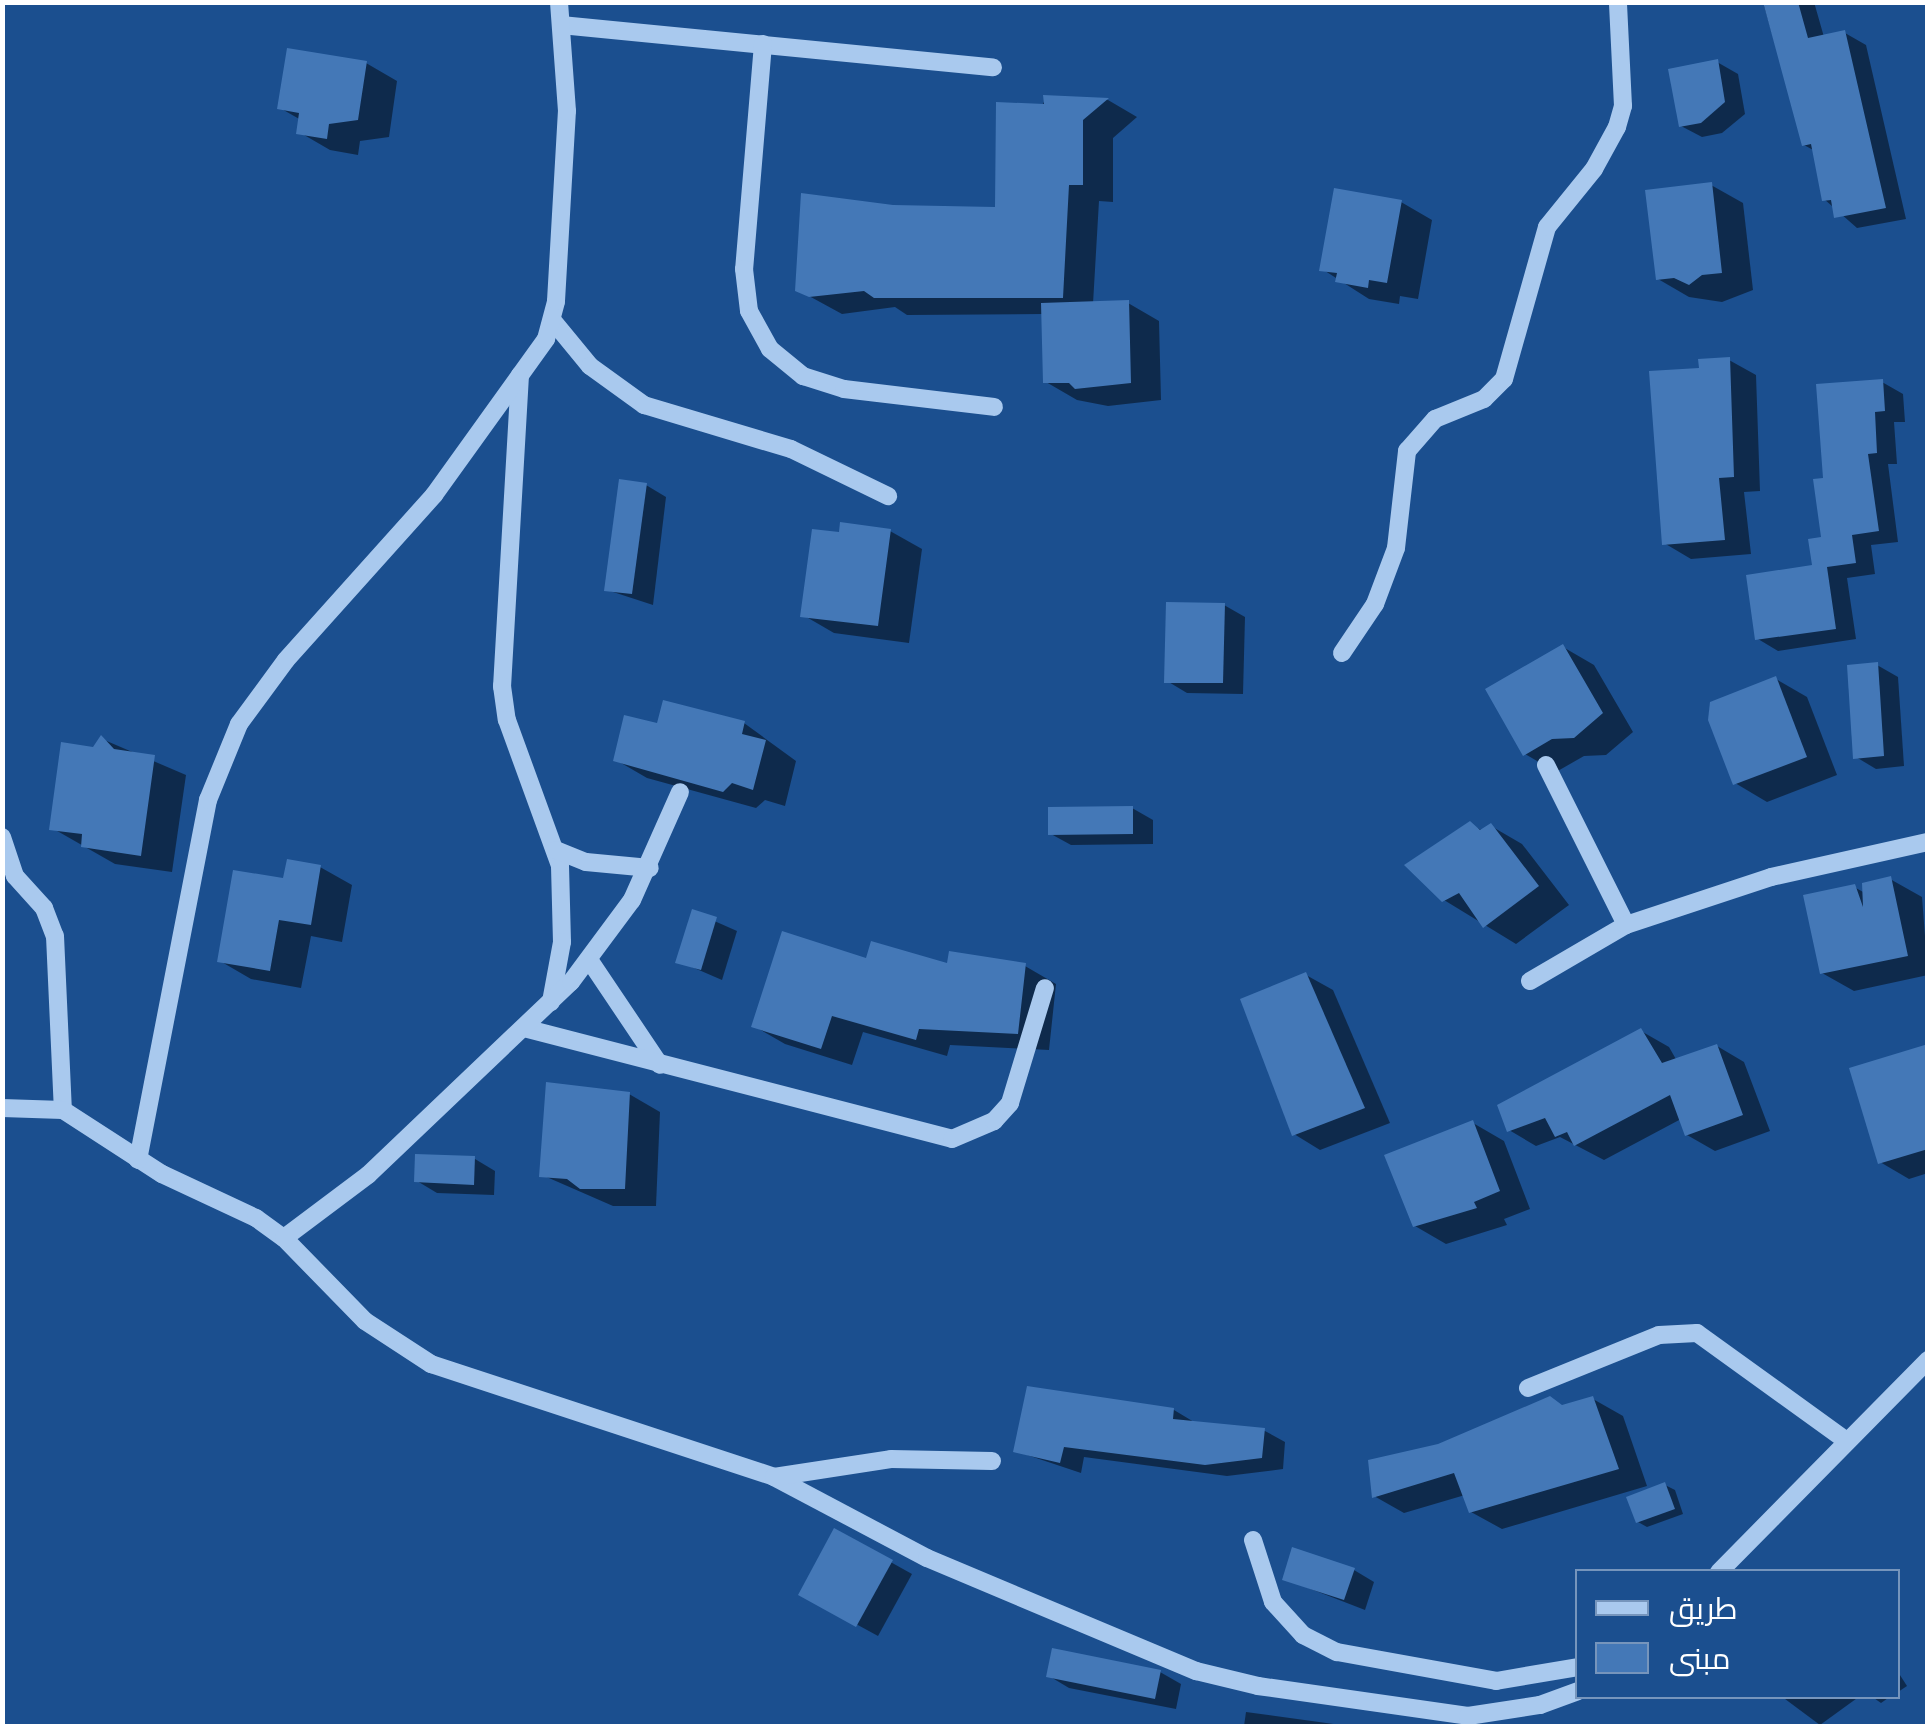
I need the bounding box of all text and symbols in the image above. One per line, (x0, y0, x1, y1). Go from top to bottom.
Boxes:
legend (1575, 1569, 1900, 1699)
text: طريق (1669, 1590, 1738, 1626)
text: مبنى (1669, 1640, 1730, 1676)

